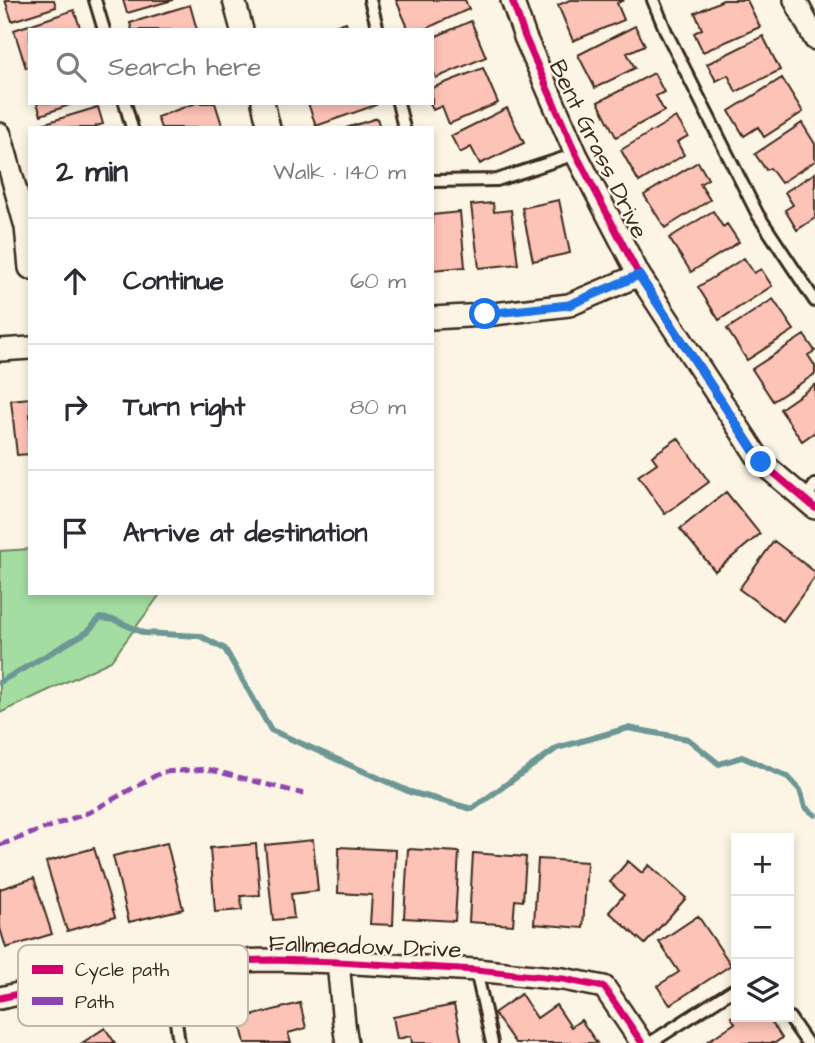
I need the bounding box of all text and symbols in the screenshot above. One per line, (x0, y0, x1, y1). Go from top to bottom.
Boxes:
search box (28, 28, 434, 105)
icon: search (52, 48, 90, 86)
text: Search here (108, 49, 261, 85)
street label: Bent Grass Drive (540, 54, 656, 245)
text: 2 min (56, 151, 128, 193)
text: Walk · 140 m (273, 156, 406, 188)
icon: ahead (56, 262, 94, 300)
text: Continue (123, 263, 224, 299)
text: 60 m (350, 265, 406, 297)
route start (469, 298, 500, 329)
icon: right (56, 388, 94, 426)
text: Turn right (123, 389, 245, 425)
text: 80 m (349, 391, 406, 423)
route end (745, 446, 776, 477)
icon: arrive (56, 514, 94, 552)
text: Arrive at destination (123, 515, 368, 551)
map controls (731, 833, 794, 1022)
button: + (731, 833, 794, 896)
button: − (731, 896, 794, 959)
street label: Fallmeadow Drive (268, 927, 462, 967)
legend (18, 945, 248, 1026)
text: Cycle path (75, 957, 170, 985)
button: layers (731, 959, 794, 1022)
text: Path (75, 989, 114, 1016)

